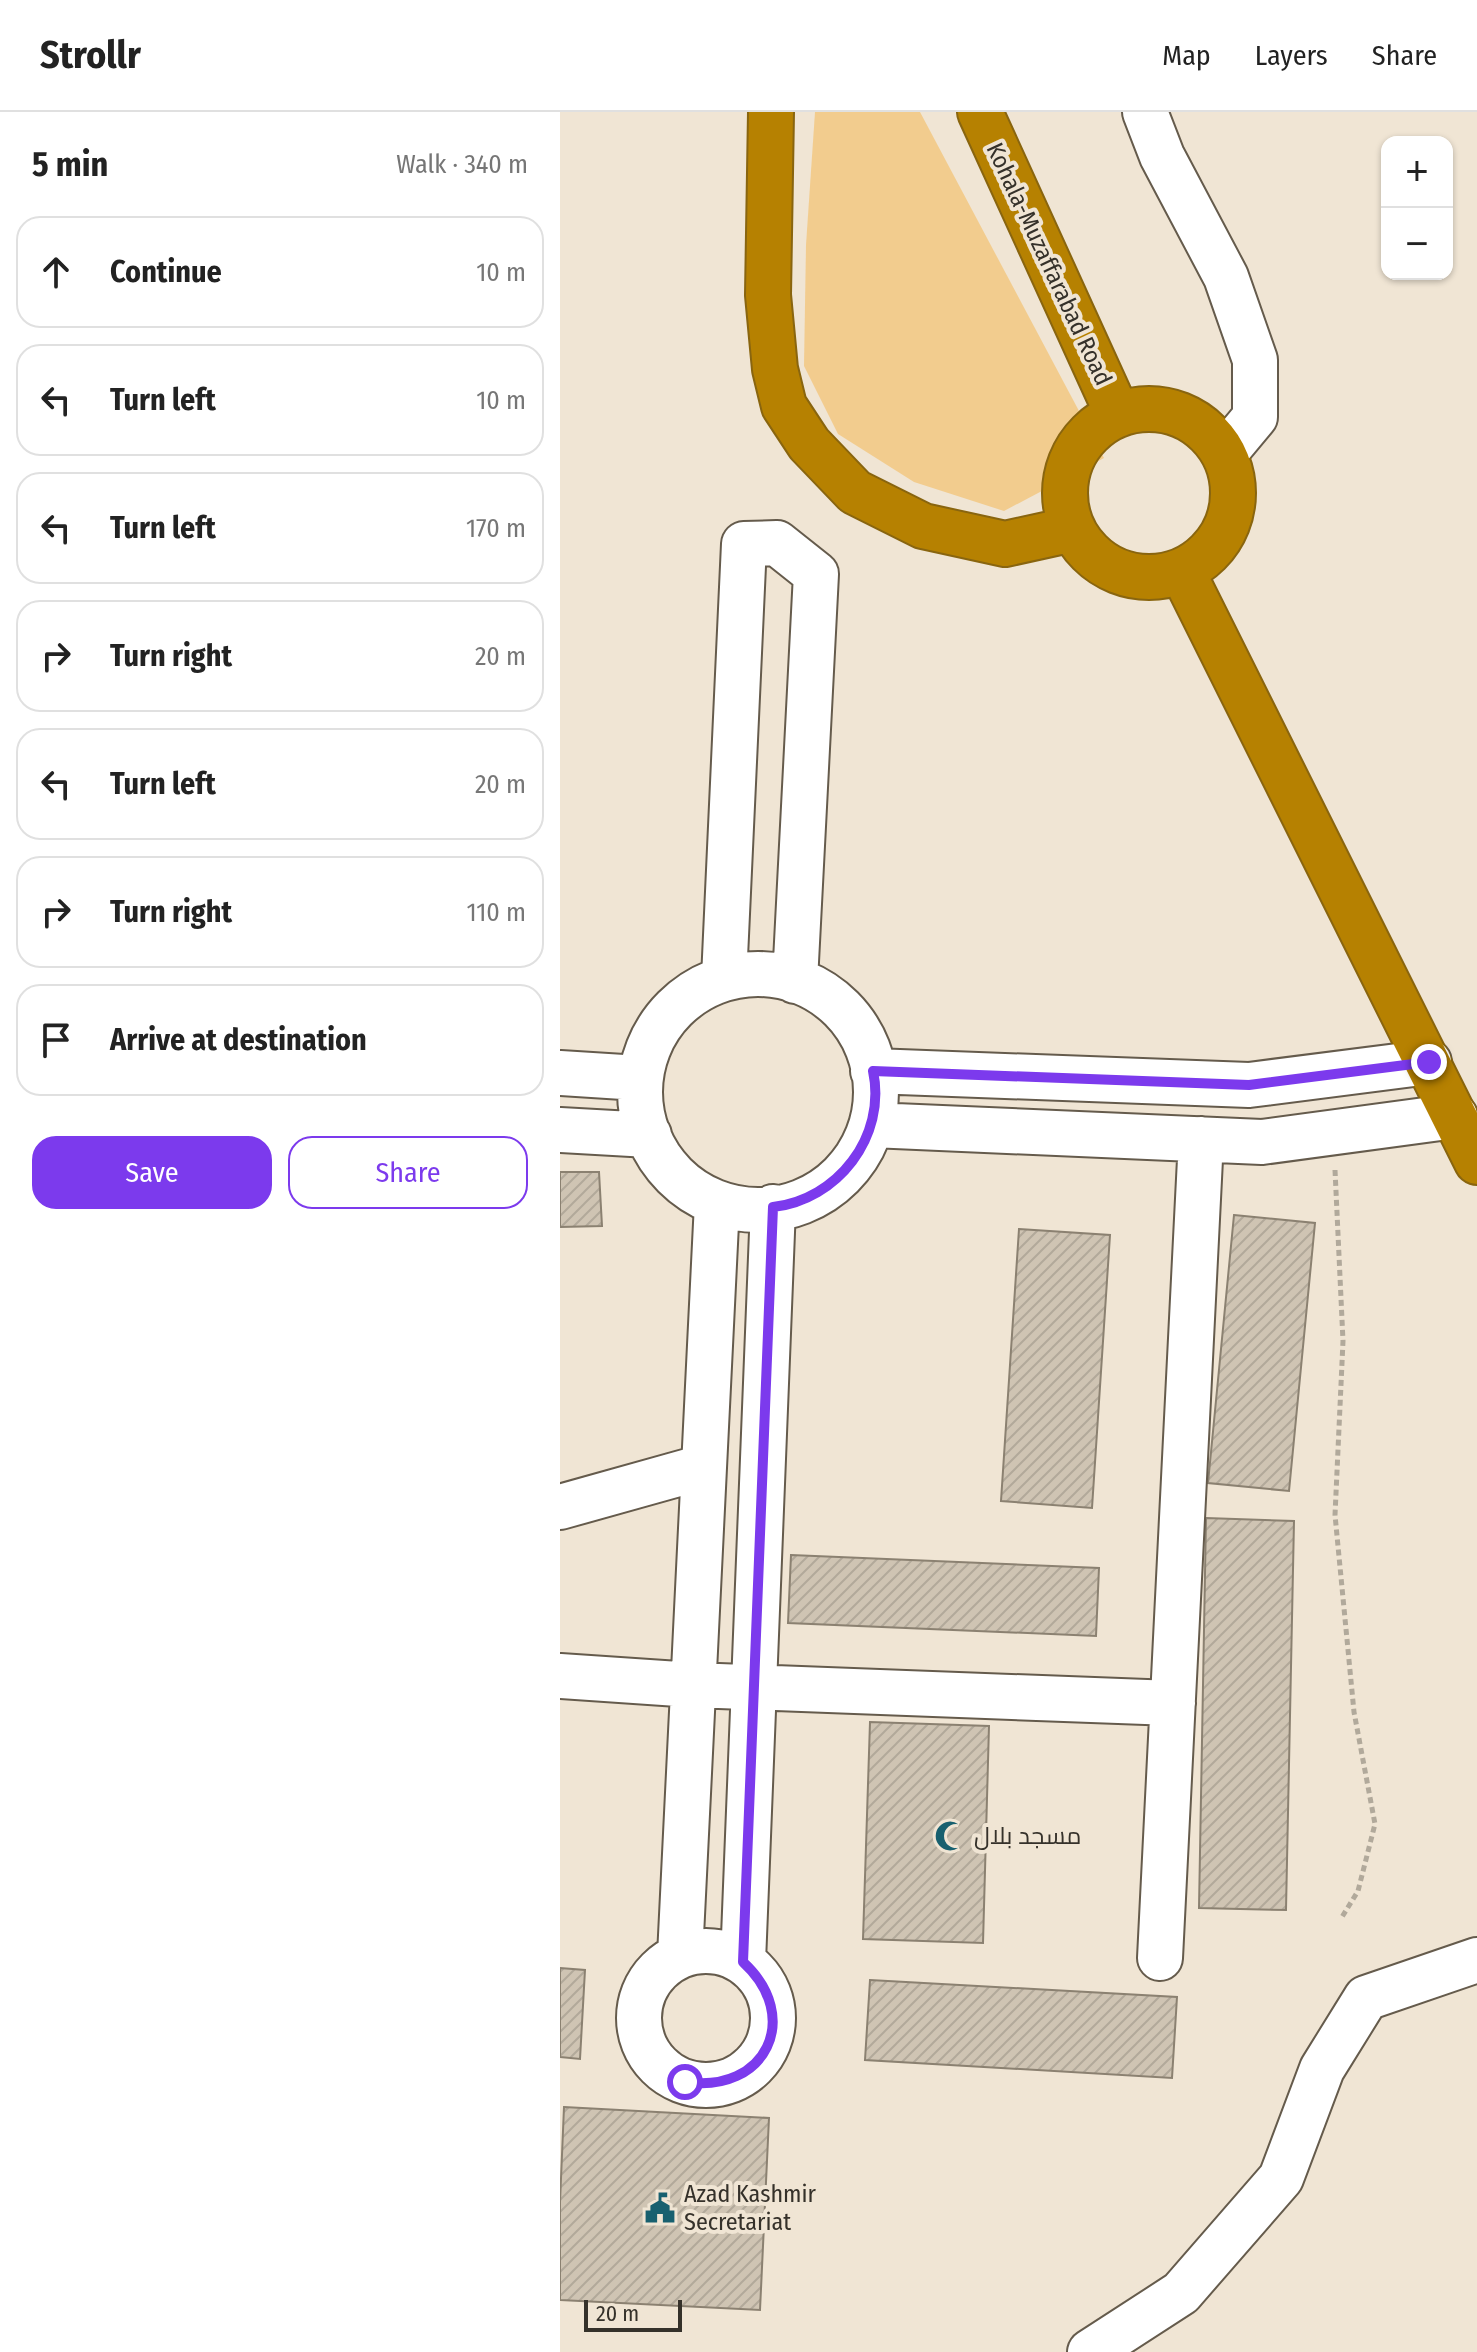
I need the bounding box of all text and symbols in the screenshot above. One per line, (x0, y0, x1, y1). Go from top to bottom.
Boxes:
text: Strollr (40, 32, 141, 78)
text: Map (1162, 39, 1211, 72)
text: Layers (1255, 39, 1328, 72)
text: Share (1372, 39, 1437, 72)
map controls (1381, 136, 1453, 280)
button: + (1381, 136, 1453, 208)
street label: Kohala-Muzaffarabad Road (980, 138, 1118, 390)
text: 5 min (32, 144, 108, 185)
text: Walk · 340 m (396, 149, 528, 180)
button: − (1381, 208, 1453, 280)
icon: ahead (34, 250, 78, 294)
text: Continue (110, 254, 222, 290)
text: 10 m (476, 257, 526, 288)
icon: left (34, 378, 78, 422)
text: Turn left (110, 382, 216, 418)
text: 10 m (476, 385, 526, 416)
icon: left (34, 506, 78, 550)
text: Turn left (110, 510, 216, 546)
text: 170 m (466, 513, 526, 544)
icon: right (34, 634, 78, 678)
text: Turn right (110, 638, 232, 674)
text: 20 m (475, 641, 526, 672)
icon: left (34, 762, 78, 806)
text: Turn left (110, 766, 216, 802)
text: 20 m (475, 769, 526, 800)
icon: right (34, 890, 78, 934)
text: Turn right (110, 894, 232, 930)
text: 110 m (466, 897, 526, 928)
icon: arrive (34, 1018, 78, 1062)
text: Arrive at destination (110, 1022, 367, 1058)
route end (1411, 1044, 1447, 1080)
button: Save (32, 1136, 272, 1209)
button: Share (288, 1136, 528, 1209)
mosque icon: مسجد بلال (933, 1819, 967, 1853)
place label: مسجد بلال (974, 1822, 1082, 1850)
route start (667, 2064, 703, 2100)
place label: Azad Kashmir Secretariat (684, 2180, 817, 2236)
public building icon: Azad Kashmir Secretariat (643, 2191, 677, 2225)
scale bar (584, 2296, 682, 2332)
text: 20 m (596, 2300, 639, 2327)

